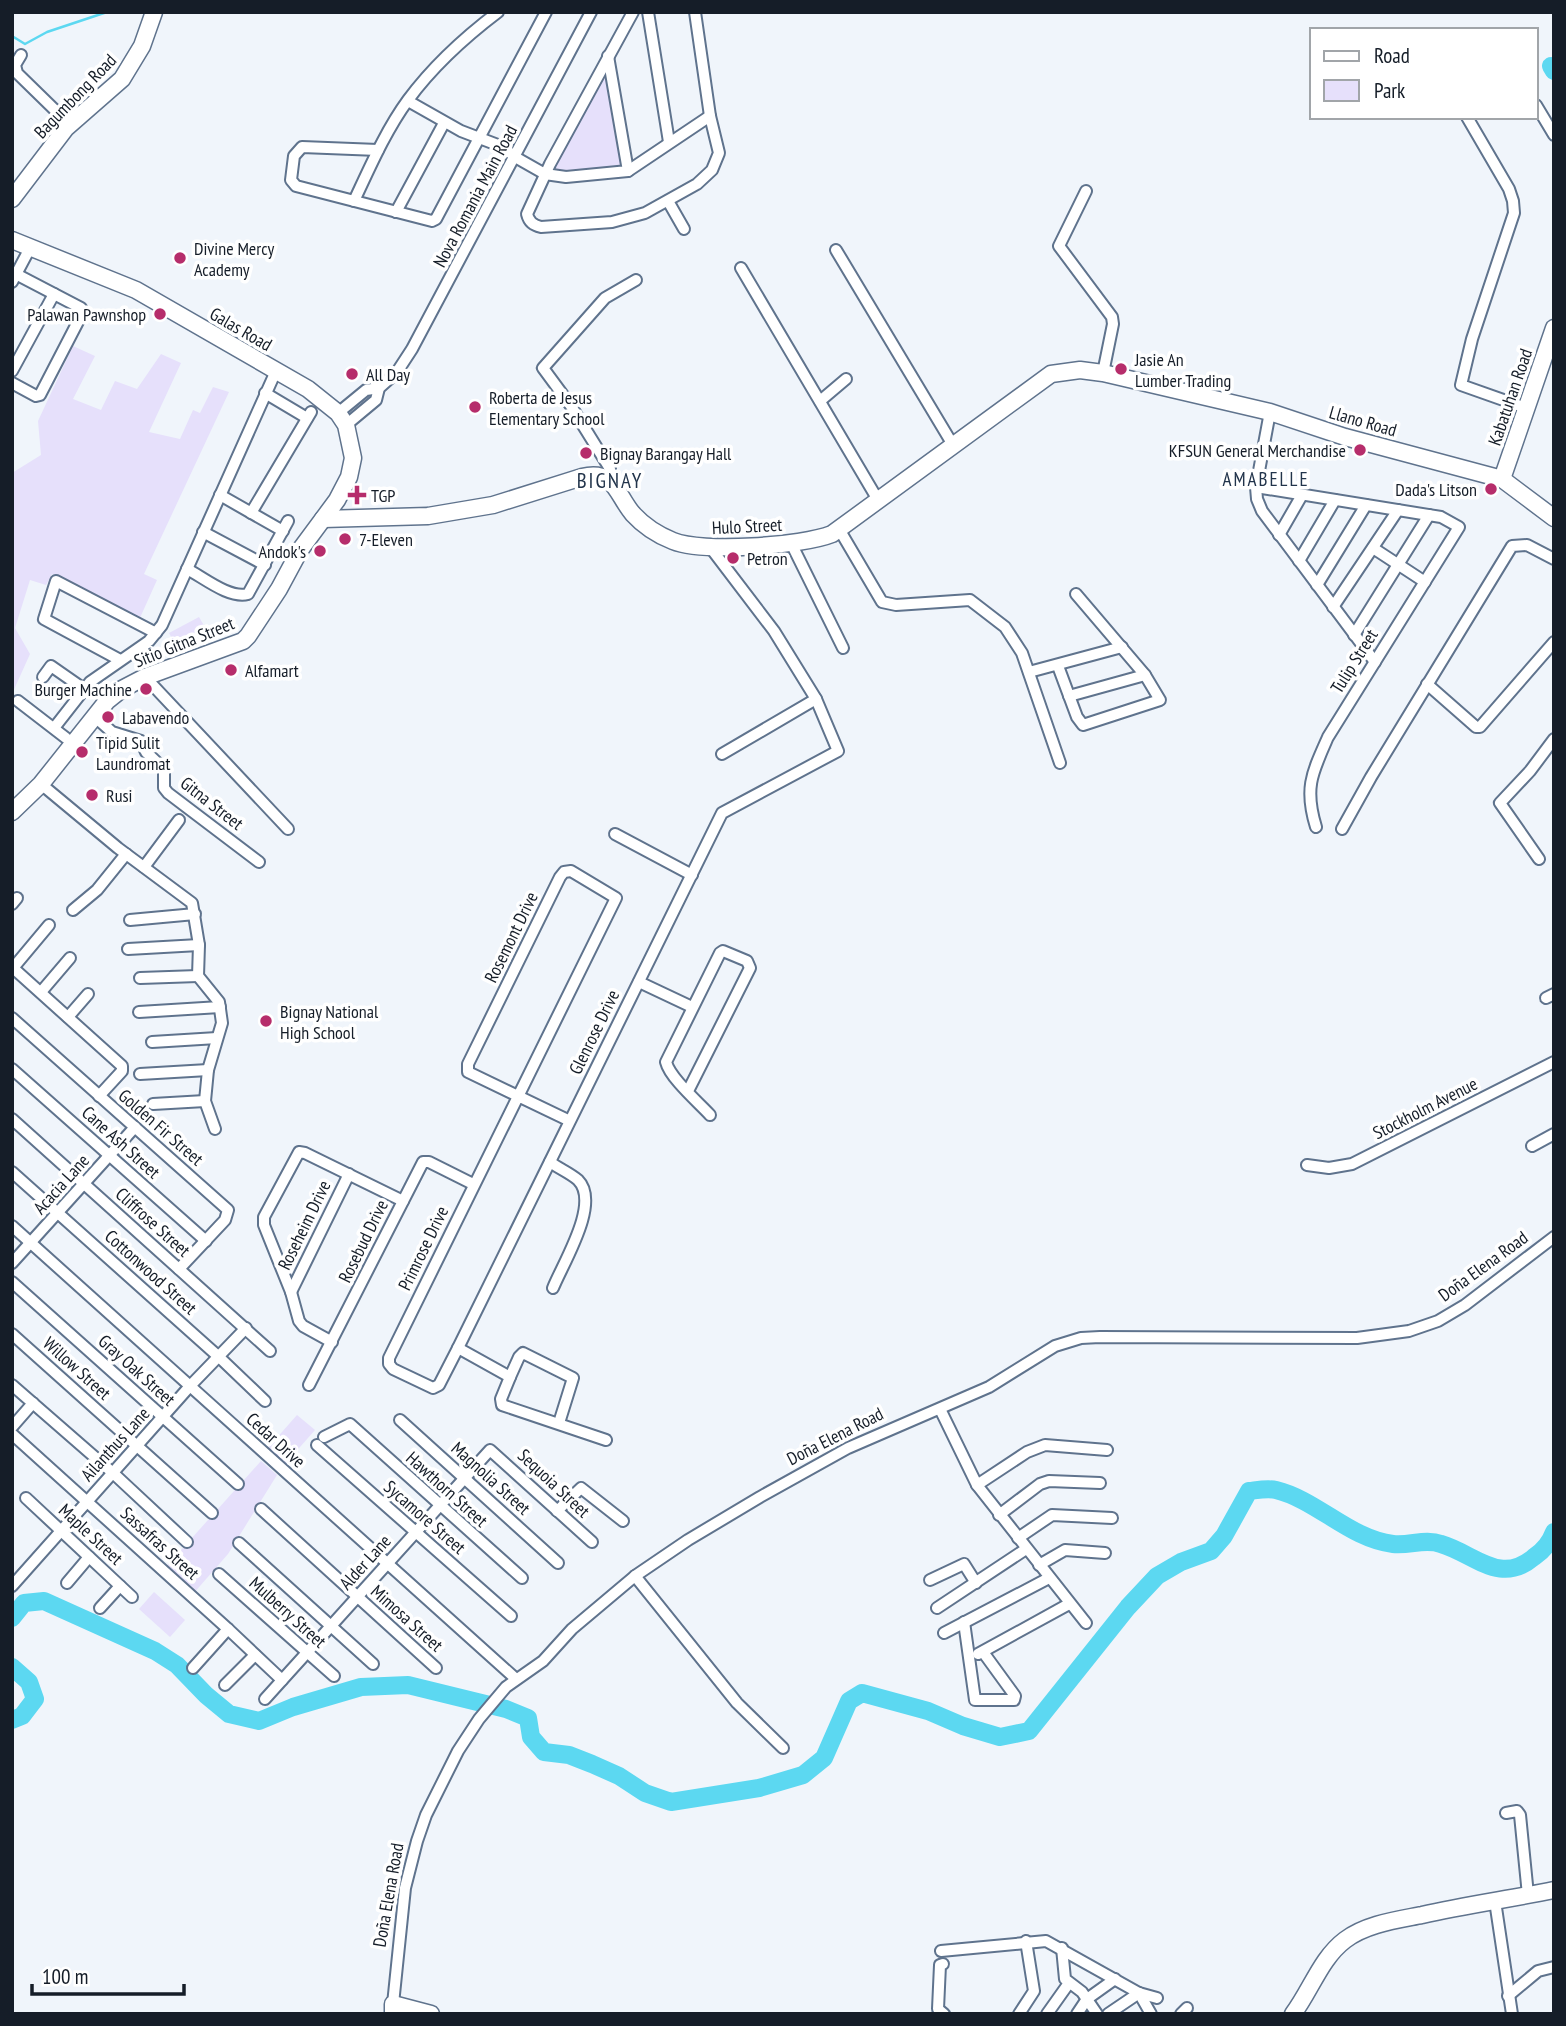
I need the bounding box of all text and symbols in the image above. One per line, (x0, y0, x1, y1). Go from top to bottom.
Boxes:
legend (1310, 28, 1538, 119)
text: Road (1374, 42, 1410, 69)
street label: Bagumbong Road (29, 49, 121, 143)
text: Park (1374, 77, 1405, 104)
street label: Nova Romania Main Road (428, 121, 522, 271)
place label: Divine Mercy Academy (194, 237, 274, 281)
marker: Divine Mercy Academy (172, 250, 188, 266)
street label: Galas Road (206, 302, 276, 356)
place label: Palawan Pawnshop (27, 303, 146, 326)
marker: Palawan Pawnshop (152, 306, 168, 322)
street label: Kabatuhan Road (1483, 345, 1537, 449)
place label: Jasie An Lumber Trading (1134, 348, 1231, 392)
marker: Jasie An Lumber Trading (1113, 361, 1129, 377)
place label: All Day (366, 363, 410, 386)
marker: All Day (344, 366, 360, 382)
place label: Roberta de Jesus Elementary School (489, 386, 605, 430)
marker: Roberta de Jesus Elementary School (467, 399, 483, 415)
street label: Llano Road (1327, 400, 1399, 442)
place label: KFSUN General Merchandise (1169, 439, 1346, 462)
place label: Bignay Barangay Hall (600, 442, 732, 465)
marker: KFSUN General Merchandise (1352, 442, 1368, 458)
marker: Bignay Barangay Hall (578, 445, 594, 461)
district label: BIGNAY (577, 467, 643, 494)
district label: AMABELLE (1222, 467, 1310, 491)
place label: Dada's Litson (1395, 478, 1477, 501)
marker: Dada's Litson (1483, 481, 1499, 497)
place label: TGP (371, 484, 395, 507)
marker: TGP (349, 487, 365, 503)
street label: Hulo Street (711, 513, 783, 539)
place label: 7-Eleven (359, 528, 413, 551)
marker: 7-Eleven (337, 531, 353, 547)
place label: Andok's (259, 540, 306, 563)
marker: Andok's (312, 543, 328, 559)
place label: Petron (747, 547, 788, 570)
marker: Petron (725, 550, 741, 566)
street label: Sitio Gitna Street (131, 611, 237, 673)
street label: Tulip Street (1325, 625, 1383, 697)
place label: Alfamart (245, 659, 299, 682)
marker: Alfamart (223, 662, 239, 678)
place label: Burger Machine (35, 678, 132, 701)
marker: Burger Machine (138, 681, 154, 697)
place label: Labavendo (122, 706, 190, 729)
marker: Labavendo (100, 709, 116, 725)
place label: Tipid Sulit Laundromat (96, 731, 171, 775)
marker: Tipid Sulit Laundromat (74, 744, 90, 760)
street label: Gitna Street (176, 771, 248, 835)
place label: Rusi (106, 784, 132, 807)
marker: Rusi (84, 787, 100, 803)
street label: Rosemont Drive (479, 888, 543, 986)
street label: Glenrose Drive (564, 986, 624, 1078)
place label: Bignay National High School (280, 1000, 379, 1044)
marker: Bignay National High School (258, 1013, 274, 1029)
street label: Stockholm Avenue (1369, 1072, 1481, 1144)
street label: Golden Fir Street (114, 1084, 208, 1170)
street label: Cane Ash Street (77, 1101, 165, 1183)
street label: Acacia Lane (28, 1149, 94, 1219)
street label: Roseheim Drive (272, 1176, 336, 1274)
street label: Cliffrose Street (111, 1182, 195, 1262)
street label: Rosebud Drive (333, 1196, 393, 1286)
street label: Primrose Drive (393, 1202, 453, 1294)
street label: Cottonwood Street (100, 1225, 202, 1319)
street label: Doña Elena Road (1434, 1226, 1532, 1306)
street label: Gray Oak Street (94, 1329, 180, 1411)
street label: Willow Street (38, 1332, 116, 1404)
street label: Ailanthus Lane (76, 1402, 154, 1486)
street label: Doña Elena Road (783, 1402, 887, 1470)
street label: Cedar Drive (242, 1407, 310, 1473)
street label: Magnolia Street (447, 1436, 535, 1520)
street label: Sequoia Street (513, 1444, 595, 1522)
street label: Hawthorn Street (401, 1446, 493, 1532)
street label: Sycamore Street (379, 1475, 471, 1559)
street label: Maple Street (54, 1499, 128, 1569)
street label: Sassafras Street (116, 1502, 204, 1584)
street label: Alder Lane (334, 1530, 396, 1594)
street label: Mulberry Street (245, 1571, 331, 1653)
street label: Mimosa Street (366, 1580, 448, 1656)
street label: Doña Elena Road (368, 1841, 408, 1949)
scale bar (32, 1952, 184, 1996)
text: 100 m (42, 1963, 88, 1990)

